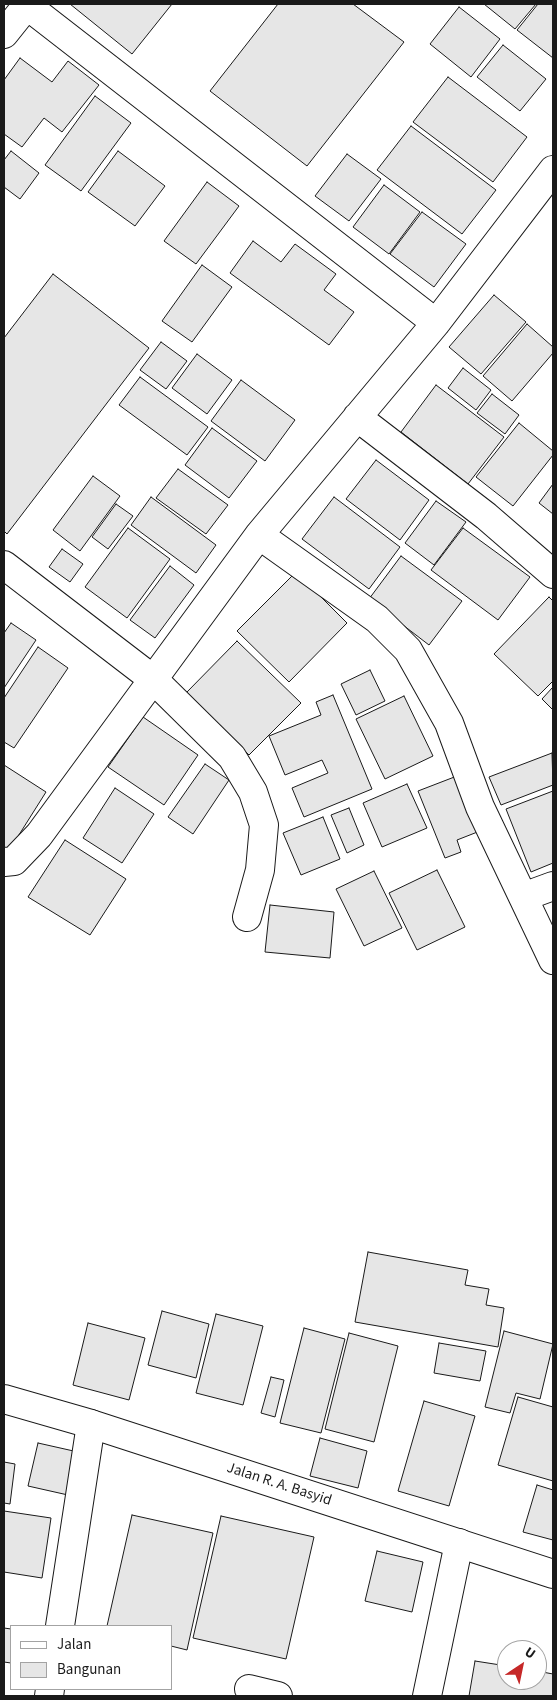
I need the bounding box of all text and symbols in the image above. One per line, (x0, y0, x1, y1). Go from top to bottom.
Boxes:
street label: Jalan R. A. Basyid (224, 1460, 334, 1510)
legend (10, 1625, 172, 1690)
text: Jalan (57, 1634, 91, 1655)
north arrow (497, 1640, 547, 1690)
text: U (520, 1642, 539, 1664)
text: Bangunan (57, 1659, 121, 1680)

